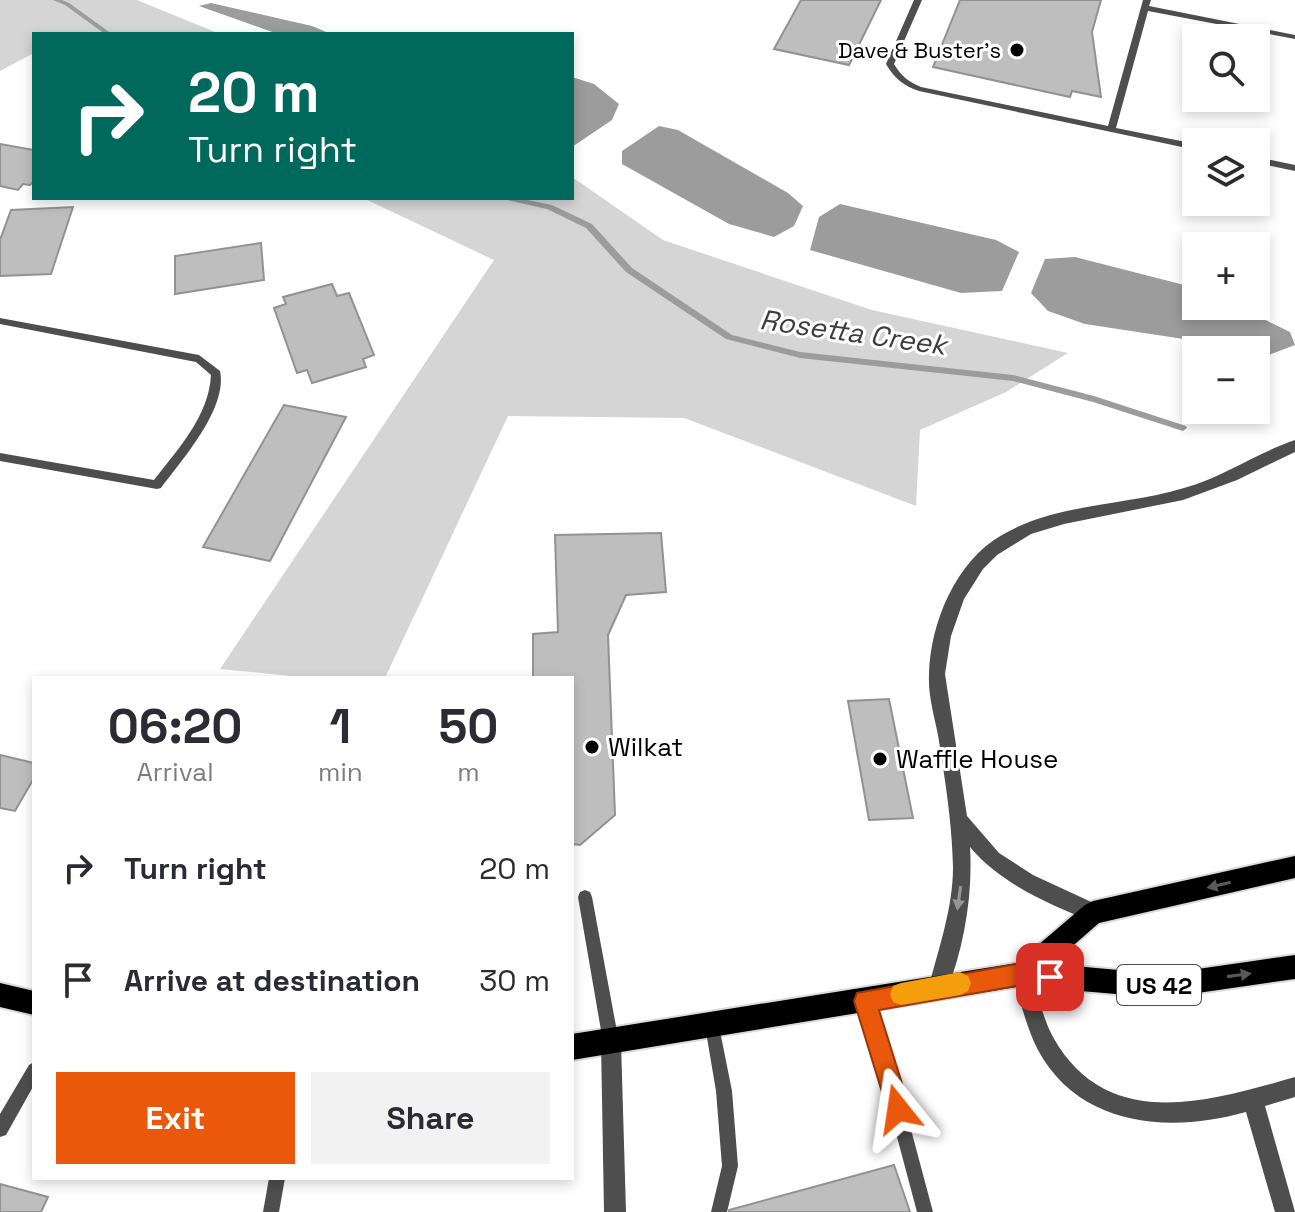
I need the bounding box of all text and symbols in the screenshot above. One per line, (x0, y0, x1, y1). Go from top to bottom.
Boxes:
map controls (1182, 24, 1270, 424)
button: search (1182, 24, 1270, 112)
place label: Dave & Buster's (838, 36, 1001, 64)
marker: Dave & Buster's (1008, 41, 1026, 59)
text: 20 m (188, 57, 320, 128)
icon: right (56, 64, 160, 168)
text: Turn right (188, 127, 357, 173)
button: layers (1182, 128, 1270, 216)
button: + (1182, 232, 1270, 320)
water label: Rosetta Creek (758, 301, 951, 363)
button: − (1182, 336, 1270, 424)
text: 06:20 (108, 696, 242, 757)
text: 1 (330, 696, 351, 757)
text: 50 (438, 696, 498, 757)
place label: Wilkat (608, 730, 683, 764)
marker: Wilkat (583, 738, 601, 756)
place label: Waffle House (896, 742, 1058, 776)
marker: Waffle House (871, 750, 889, 768)
text: Arrival (136, 755, 214, 789)
text: min (318, 755, 363, 789)
text: m (457, 755, 480, 789)
icon: right (56, 846, 100, 890)
text: Turn right (124, 849, 267, 888)
text: 20 m (479, 849, 550, 888)
one-way arrow (1206, 879, 1231, 892)
one-way arrow (952, 886, 965, 911)
pin (1016, 943, 1084, 1011)
icon: arrive (1028, 955, 1072, 999)
icon: arrive (56, 958, 100, 1002)
text: Arrive at destination (124, 961, 420, 1000)
text: 30 m (479, 961, 550, 1000)
road number: US 42 (1117, 965, 1201, 1005)
one-way arrow (1226, 968, 1251, 981)
position arrow (856, 1067, 940, 1151)
button: Exit (56, 1072, 295, 1164)
button: Share (311, 1072, 550, 1164)

